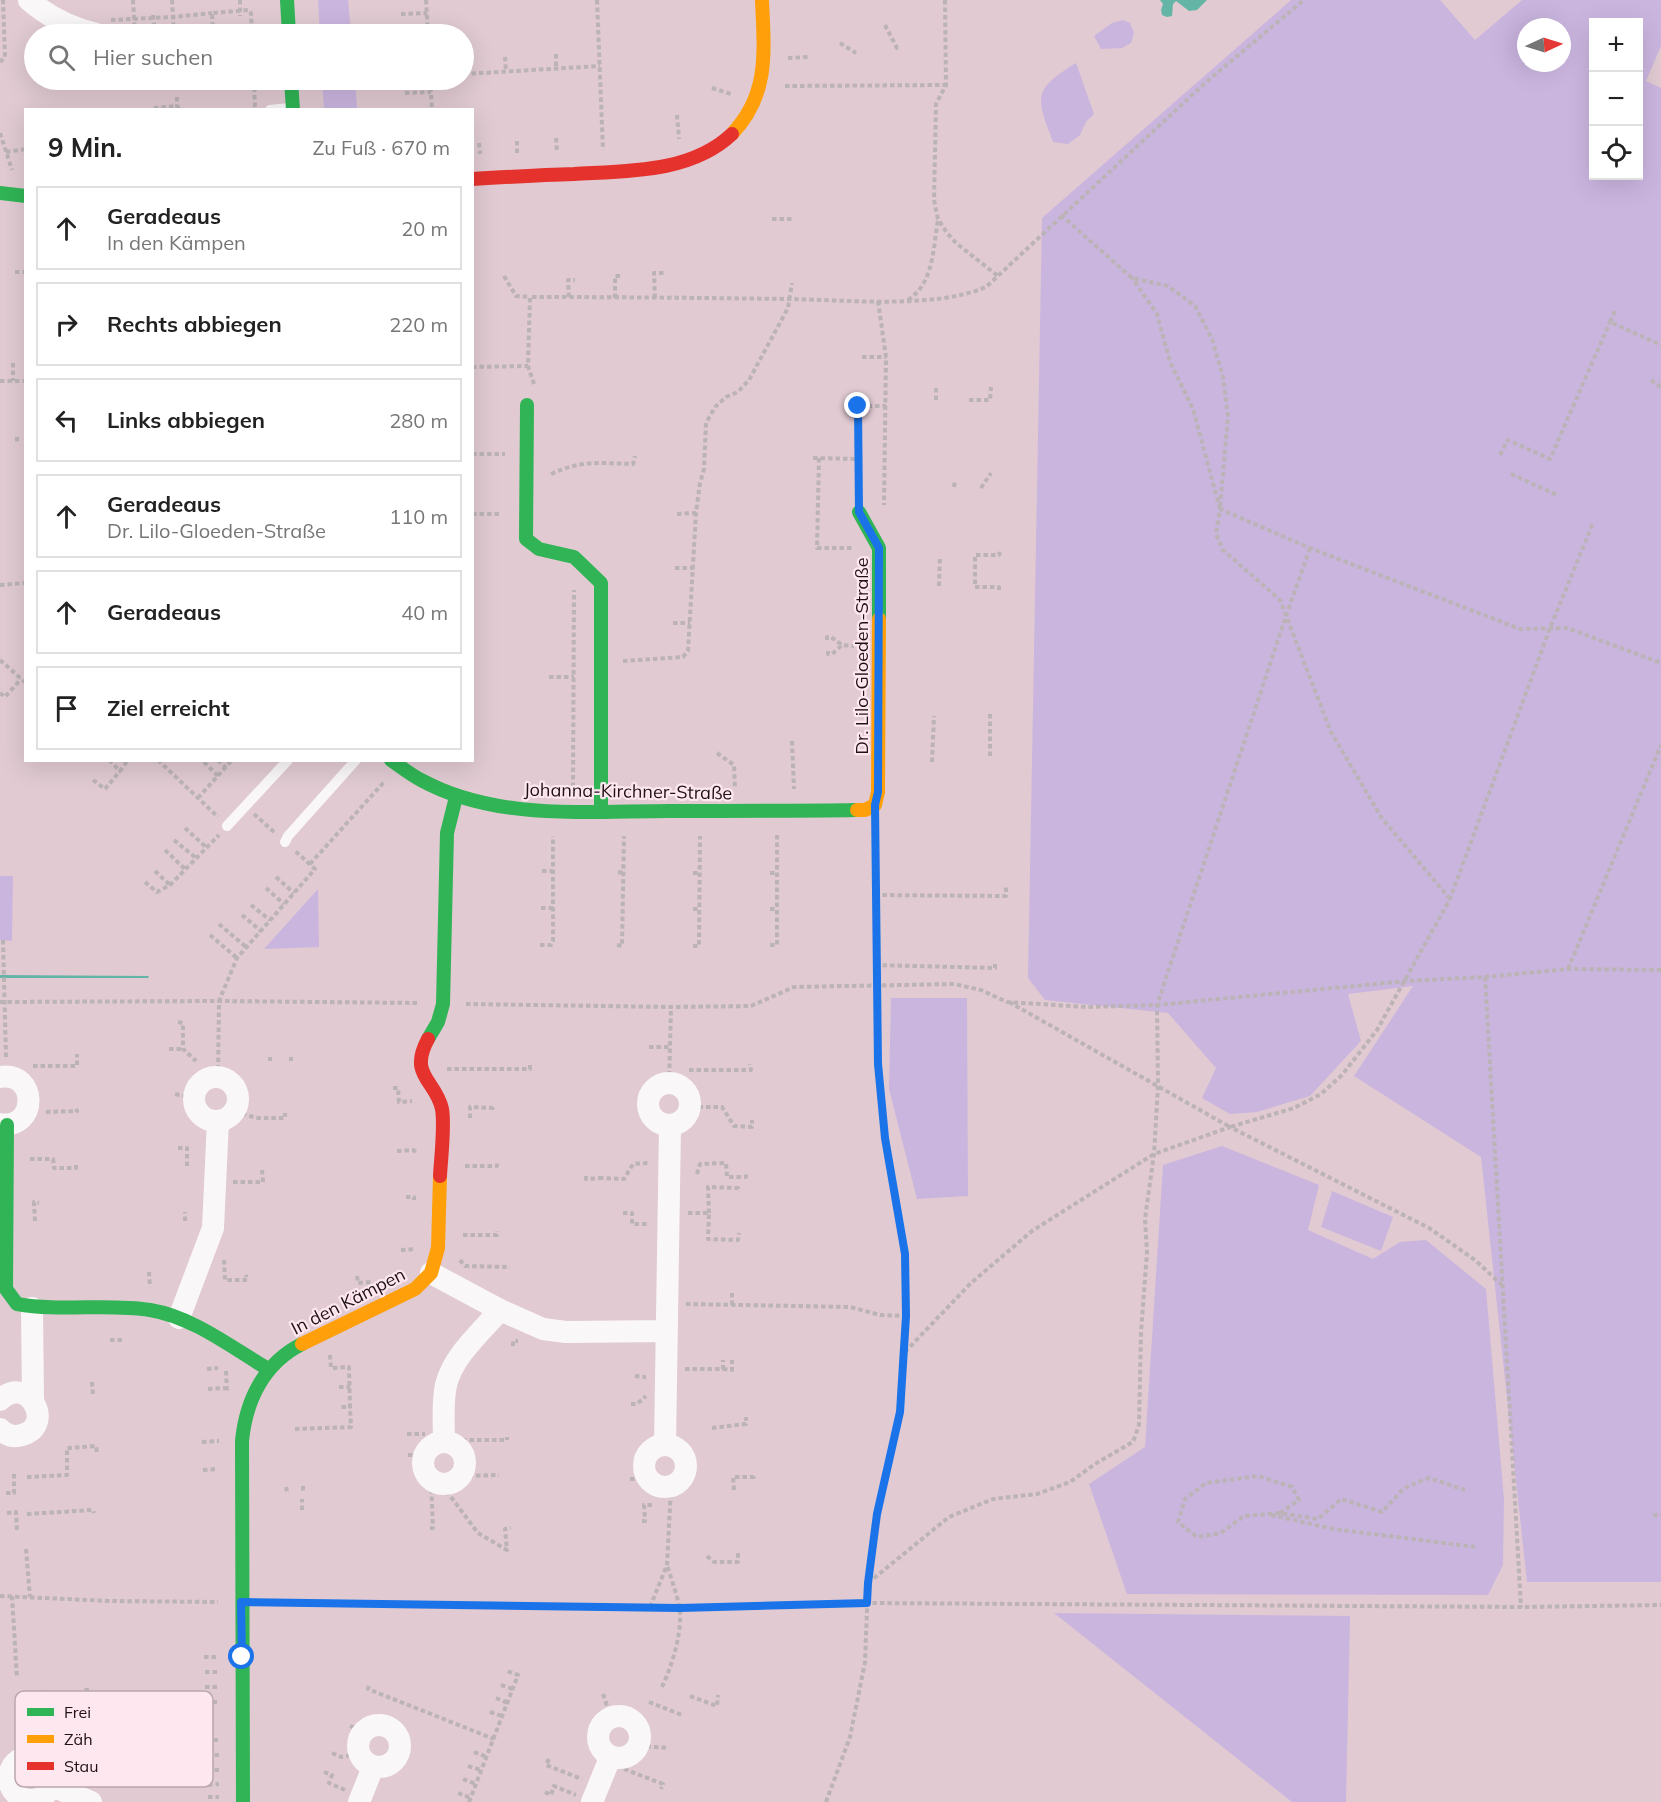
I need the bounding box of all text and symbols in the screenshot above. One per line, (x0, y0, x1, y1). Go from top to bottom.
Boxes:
north arrow (1517, 18, 1571, 72)
map controls (1589, 18, 1643, 180)
button: + (1589, 18, 1643, 72)
search box (24, 24, 474, 90)
icon: search (45, 41, 78, 74)
text: Hier suchen (93, 43, 213, 71)
button: − (1589, 72, 1643, 126)
button: locate (1589, 126, 1643, 180)
text: 9 Min. (48, 131, 122, 164)
text: Zu Fuß · 670 m (312, 135, 450, 160)
text: Geradeaus (107, 202, 221, 230)
icon: ahead (50, 212, 83, 245)
text: 20 m (401, 216, 448, 241)
text: In den Kämpen (107, 230, 246, 255)
icon: right (50, 308, 83, 341)
text: Rechts abbiegen (107, 310, 282, 338)
text: 220 m (389, 312, 448, 337)
route end (844, 392, 870, 418)
icon: left (50, 404, 83, 437)
text: Links abbiegen (107, 406, 265, 434)
text: 280 m (389, 408, 448, 433)
text: Geradeaus (107, 490, 221, 518)
icon: ahead (50, 500, 83, 533)
text: 110 m (389, 504, 448, 529)
text: Dr. Lilo-Gloeden-Straße (107, 518, 326, 543)
street label: Dr. Lilo-Gloeden-Straße (850, 558, 873, 754)
icon: ahead (50, 596, 83, 629)
text: Geradeaus (107, 598, 221, 626)
text: 40 m (401, 600, 448, 625)
icon: arrive (50, 692, 83, 725)
text: Ziel erreicht (107, 694, 230, 722)
street label: Johanna-Kirchner-Straße (524, 778, 732, 804)
street label: In den Kämpen (287, 1262, 409, 1340)
route start (228, 1643, 254, 1669)
legend (15, 1691, 213, 1787)
text: Frei (64, 1702, 91, 1722)
text: Zäh (64, 1729, 93, 1749)
text: Stau (64, 1756, 98, 1776)

